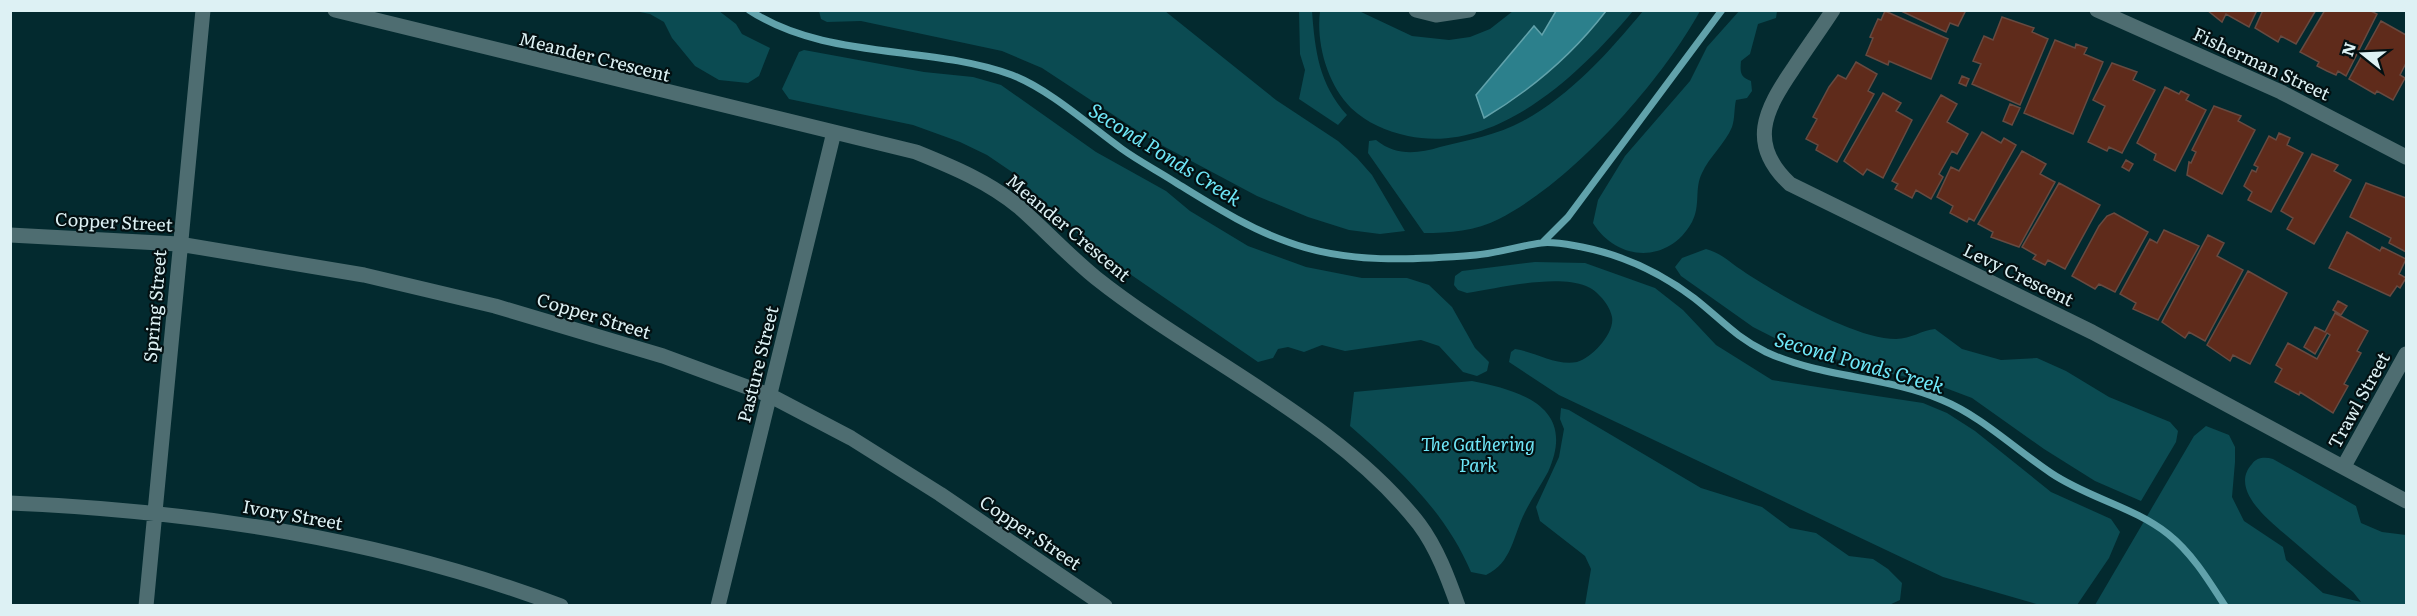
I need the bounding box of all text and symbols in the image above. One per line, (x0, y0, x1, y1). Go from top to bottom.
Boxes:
street label: Fisherman Street (2189, 19, 2336, 107)
street label: Meander Crescent (516, 24, 674, 88)
north arrow (2333, 24, 2393, 84)
text: N (2334, 39, 2361, 59)
water label: Second Ponds Creek (1084, 94, 1248, 212)
street label: Meander Crescent (1001, 167, 1138, 288)
street label: Copper Street (54, 204, 174, 238)
street label: Levy Crescent (1959, 236, 2079, 313)
street label: Spring Street (136, 248, 172, 364)
street label: Copper Street (534, 285, 655, 345)
street label: Pasture Street (729, 302, 785, 425)
water label: Second Ponds Creek (1772, 322, 1948, 400)
street label: Trawl Street (2320, 346, 2396, 453)
park label: The Gathering Park (1421, 430, 1535, 478)
street label: Copper Street (975, 488, 1088, 577)
street label: Ivory Street (241, 492, 346, 536)

